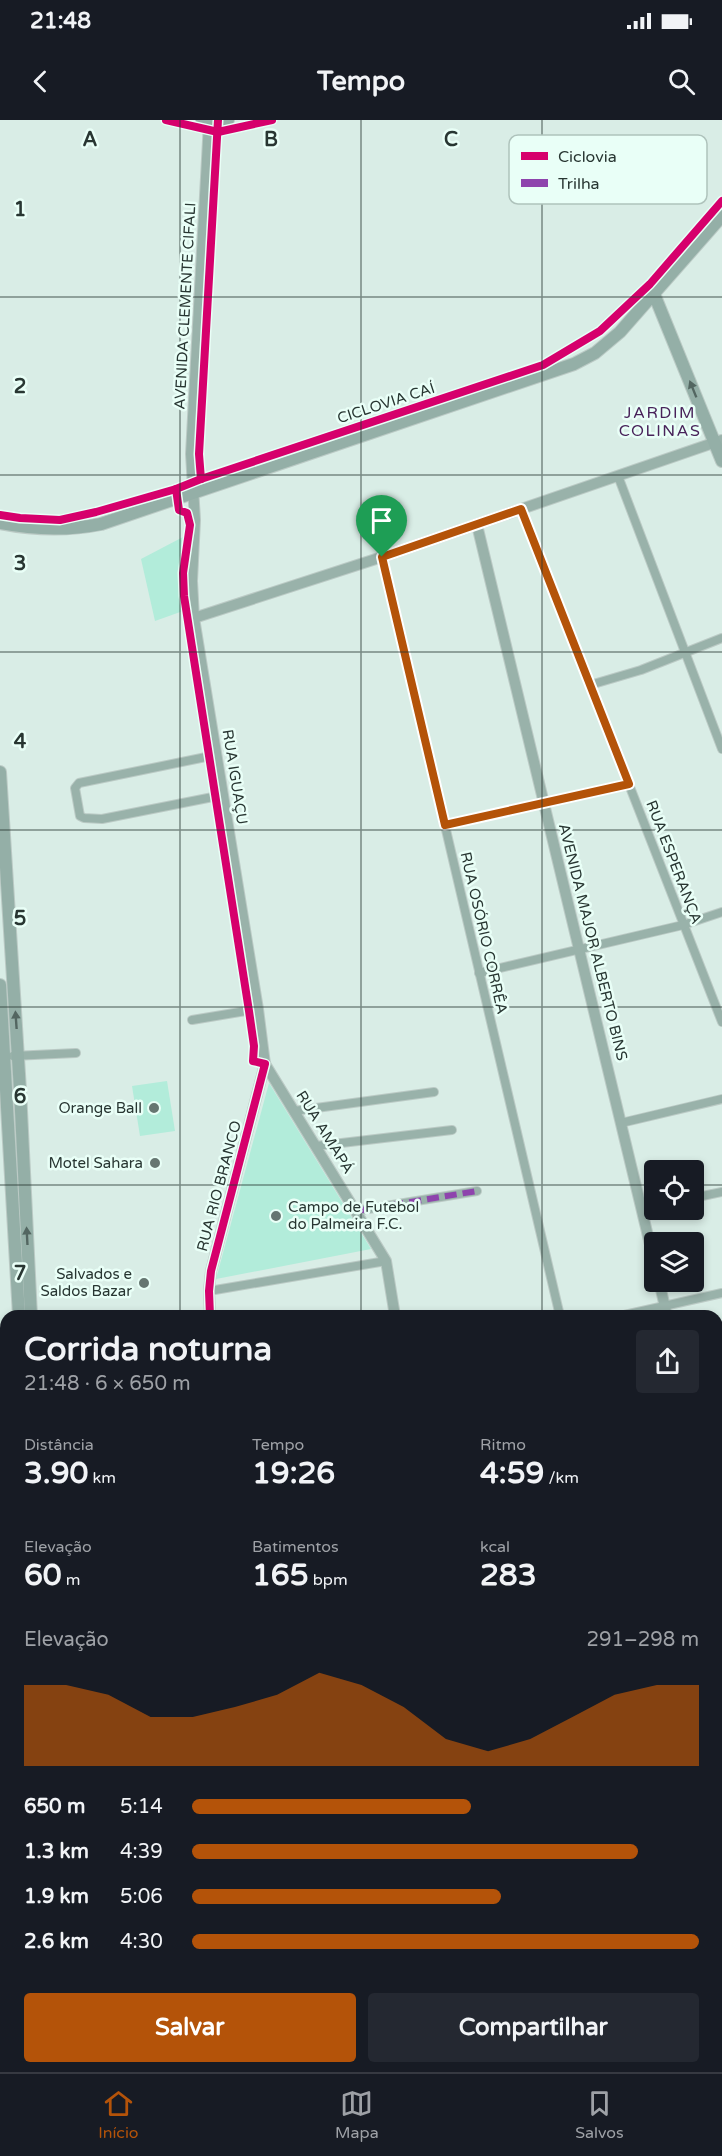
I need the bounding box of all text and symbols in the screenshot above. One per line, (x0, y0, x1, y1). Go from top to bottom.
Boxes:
text: 21:48 (30, 8, 91, 34)
icon: back (24, 65, 57, 98)
text: Tempo (317, 65, 405, 98)
icon: search (665, 65, 698, 98)
text: A (83, 128, 98, 152)
text: B (264, 128, 278, 152)
text: C (444, 128, 458, 152)
legend (509, 135, 707, 204)
text: Ciclovia (558, 147, 617, 167)
text: Trilha (558, 174, 600, 194)
text: 1 (14, 198, 26, 222)
street label: AVENIDA CLEMENTE CIFALI (171, 202, 199, 410)
text: 2 (14, 375, 26, 399)
street label: CICLOVIA CAÍ (335, 379, 437, 427)
one-way arrow (688, 380, 697, 398)
district label: JARDIM COLINAS (619, 403, 701, 441)
pin (356, 495, 407, 557)
icon: arrive (365, 504, 398, 537)
text: 3 (14, 552, 26, 576)
street label: RUA IGUAÇU (219, 728, 251, 826)
text: 4 (14, 730, 27, 754)
street label: RUA ESPERANÇA (642, 798, 706, 926)
street label: AVENIDA MAJOR ALBERTO BINS (555, 822, 631, 1062)
street label: RUA OSÓRIO CORRÊA (457, 850, 511, 1016)
text: 5 (14, 907, 26, 931)
one-way arrow (11, 1011, 20, 1030)
text: 6 (14, 1085, 26, 1109)
street label: RUA AMAPÁ (292, 1087, 358, 1177)
place label: Orange Ball (58, 1099, 142, 1117)
marker: Orange Ball (147, 1101, 161, 1115)
street label: RUA RIO BRANCO (193, 1119, 245, 1253)
place label: Motel Sahara (48, 1154, 143, 1172)
marker: Motel Sahara (148, 1156, 162, 1170)
map controls (644, 1160, 704, 1292)
button: locate (644, 1160, 704, 1220)
place label: Campo de Futebol do Palmeira F.C. (288, 1198, 419, 1233)
marker: Campo de Futebol do Palmeira F.C. (269, 1209, 283, 1223)
one-way arrow (23, 1227, 32, 1246)
button: layers (644, 1232, 704, 1292)
text: 7 (14, 1262, 26, 1286)
place label: Salvados e Saldos Bazar (40, 1265, 132, 1300)
marker: Salvados e Saldos Bazar (137, 1276, 151, 1290)
text: Corrida noturna (24, 1330, 272, 1369)
button: share (636, 1330, 699, 1393)
text: 21:48 · 6 × 650 m (24, 1372, 191, 1396)
text: Distância (24, 1435, 94, 1455)
text: Tempo (252, 1435, 304, 1455)
text: Ritmo (480, 1435, 526, 1455)
text: 3.90 (24, 1455, 88, 1492)
text: 19:26 (252, 1455, 335, 1492)
text: 4:59 (480, 1455, 544, 1492)
text: km (88, 1468, 116, 1488)
text: /km (544, 1468, 579, 1488)
text: Elevação (24, 1537, 92, 1557)
text: Batimentos (252, 1537, 339, 1557)
text: kcal (480, 1537, 510, 1557)
text: 60 (24, 1557, 62, 1594)
text: 165 (252, 1557, 309, 1594)
text: 283 (480, 1557, 537, 1594)
text: m (62, 1570, 81, 1590)
text: bpm (309, 1570, 348, 1590)
text: Elevação (24, 1628, 109, 1652)
text: 291–298 m (586, 1628, 699, 1652)
text: 650 m (24, 1795, 85, 1819)
text: 5:14 (120, 1795, 163, 1819)
text: 1.3 km (24, 1840, 89, 1864)
text: 4:39 (120, 1840, 163, 1864)
text: 1.9 km (24, 1885, 89, 1909)
text: 5:06 (120, 1885, 163, 1909)
text: 2.6 km (24, 1930, 89, 1954)
text: 4:30 (120, 1930, 163, 1954)
button: Salvar (24, 1993, 356, 2062)
button: Compartilhar (368, 1993, 699, 2062)
tab: Início (98, 2087, 139, 2143)
tab: Mapa (335, 2087, 379, 2143)
tab: Salvos (575, 2087, 624, 2143)

